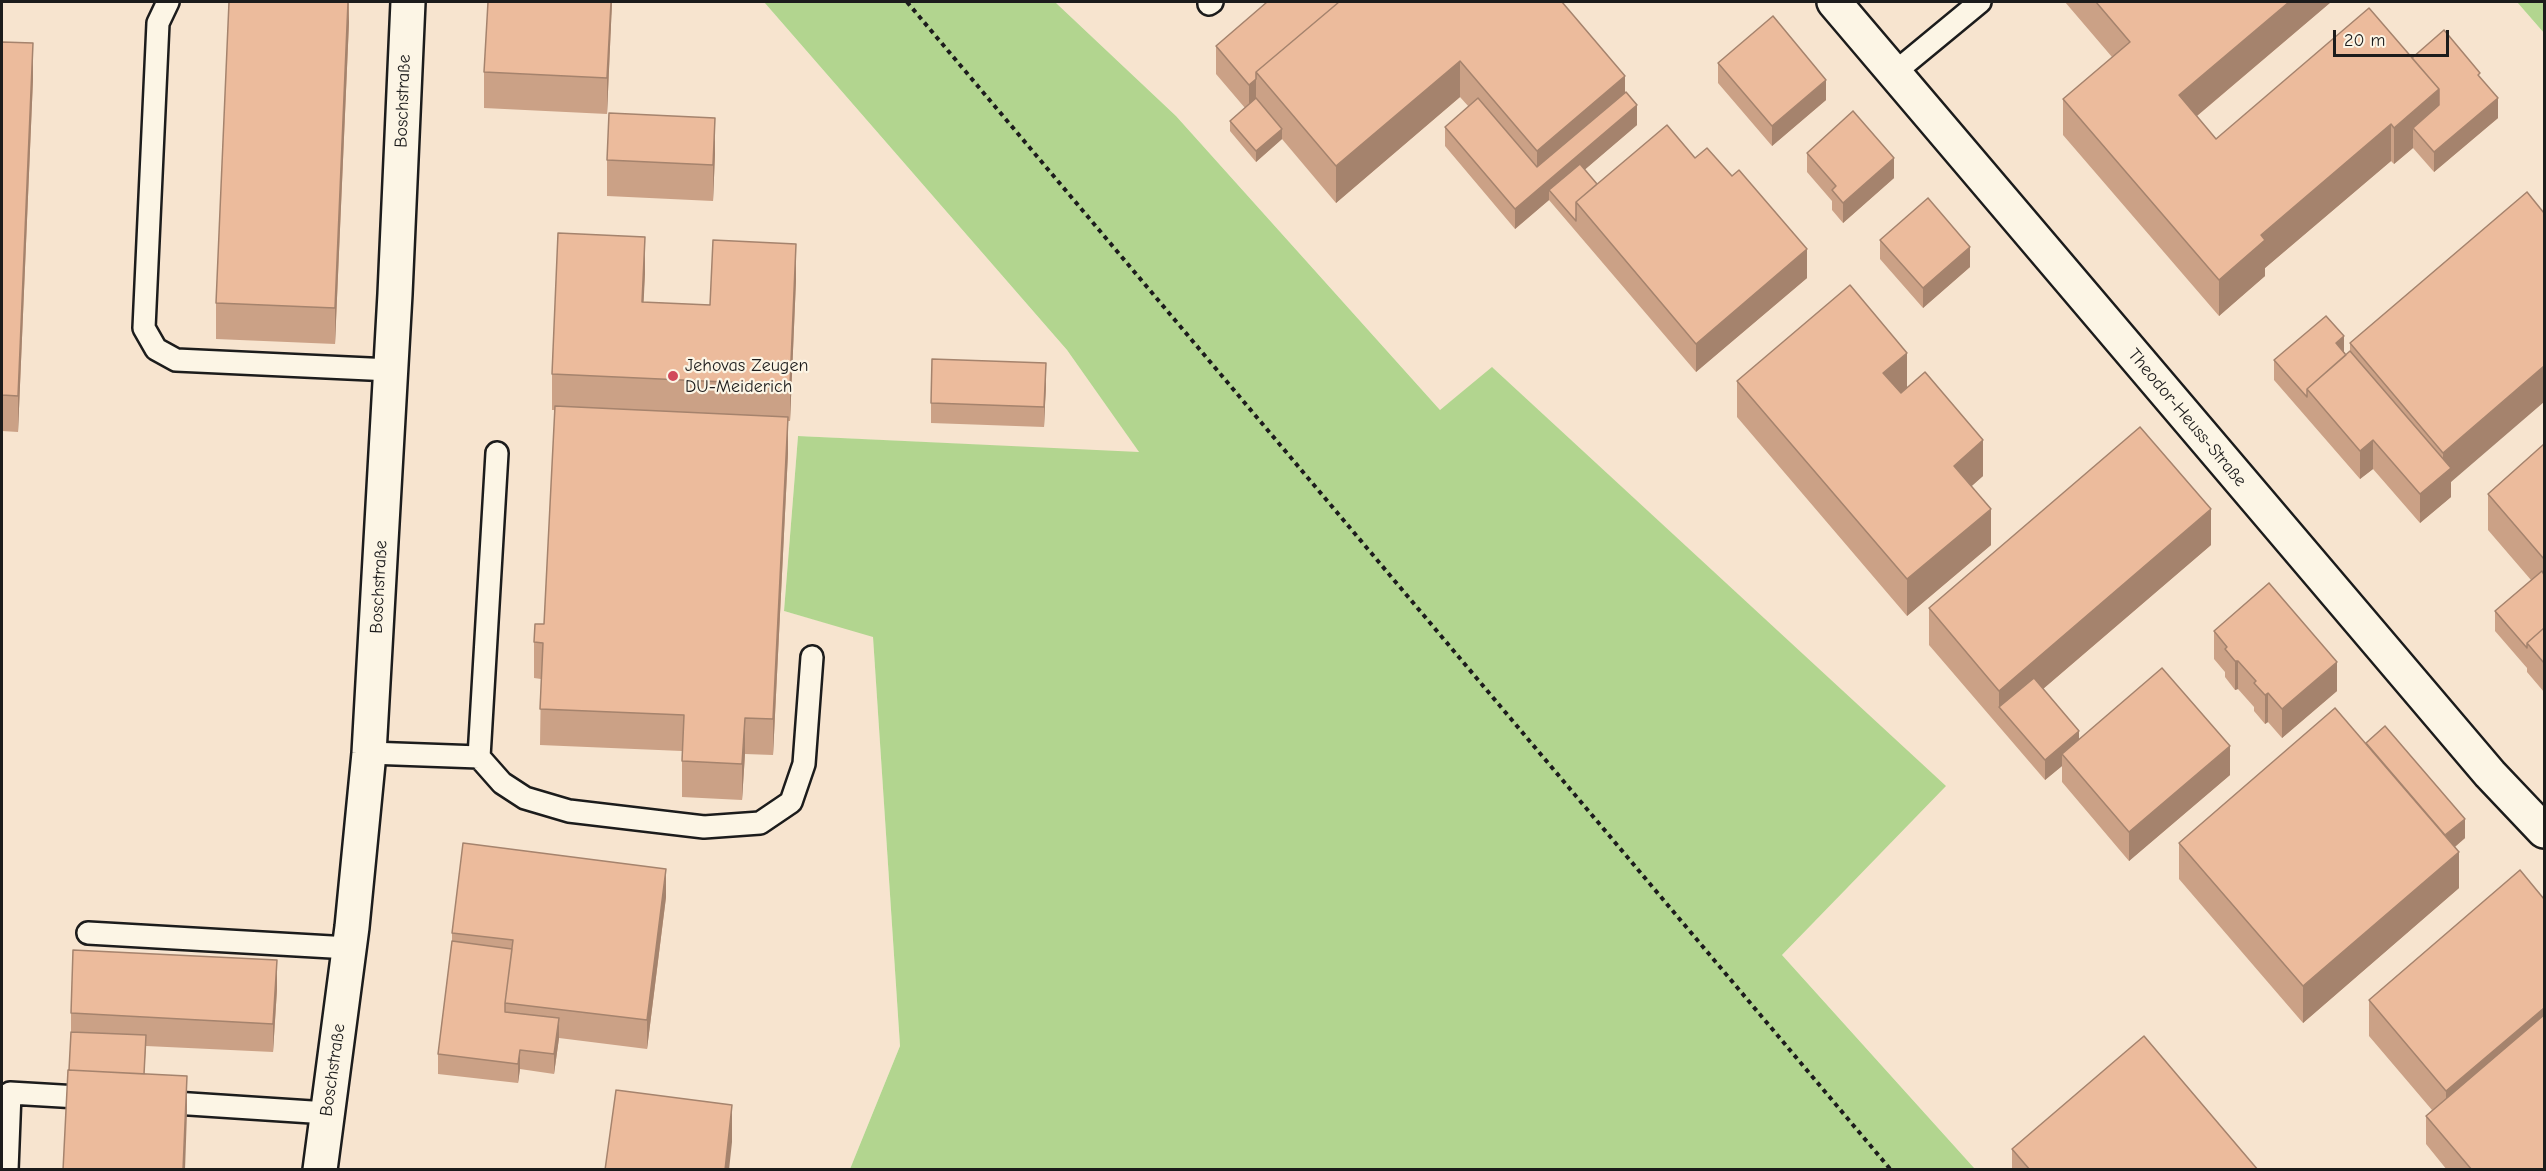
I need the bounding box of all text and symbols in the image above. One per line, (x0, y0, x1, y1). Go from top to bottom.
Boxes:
scale bar (2336, 18, 2452, 56)
text: 20 m (2344, 30, 2385, 51)
street label: Boschstraße (391, 54, 415, 148)
street label: Theodor-Heuss-Straße (2123, 345, 2251, 491)
place label: Jehovas Zeugen DU-Meiderich (685, 355, 808, 398)
marker: Jehovas Zeugen DU-Meiderich (666, 369, 680, 383)
street label: Boschstraße (366, 540, 392, 634)
street label: Boschstraße (316, 1022, 350, 1118)

